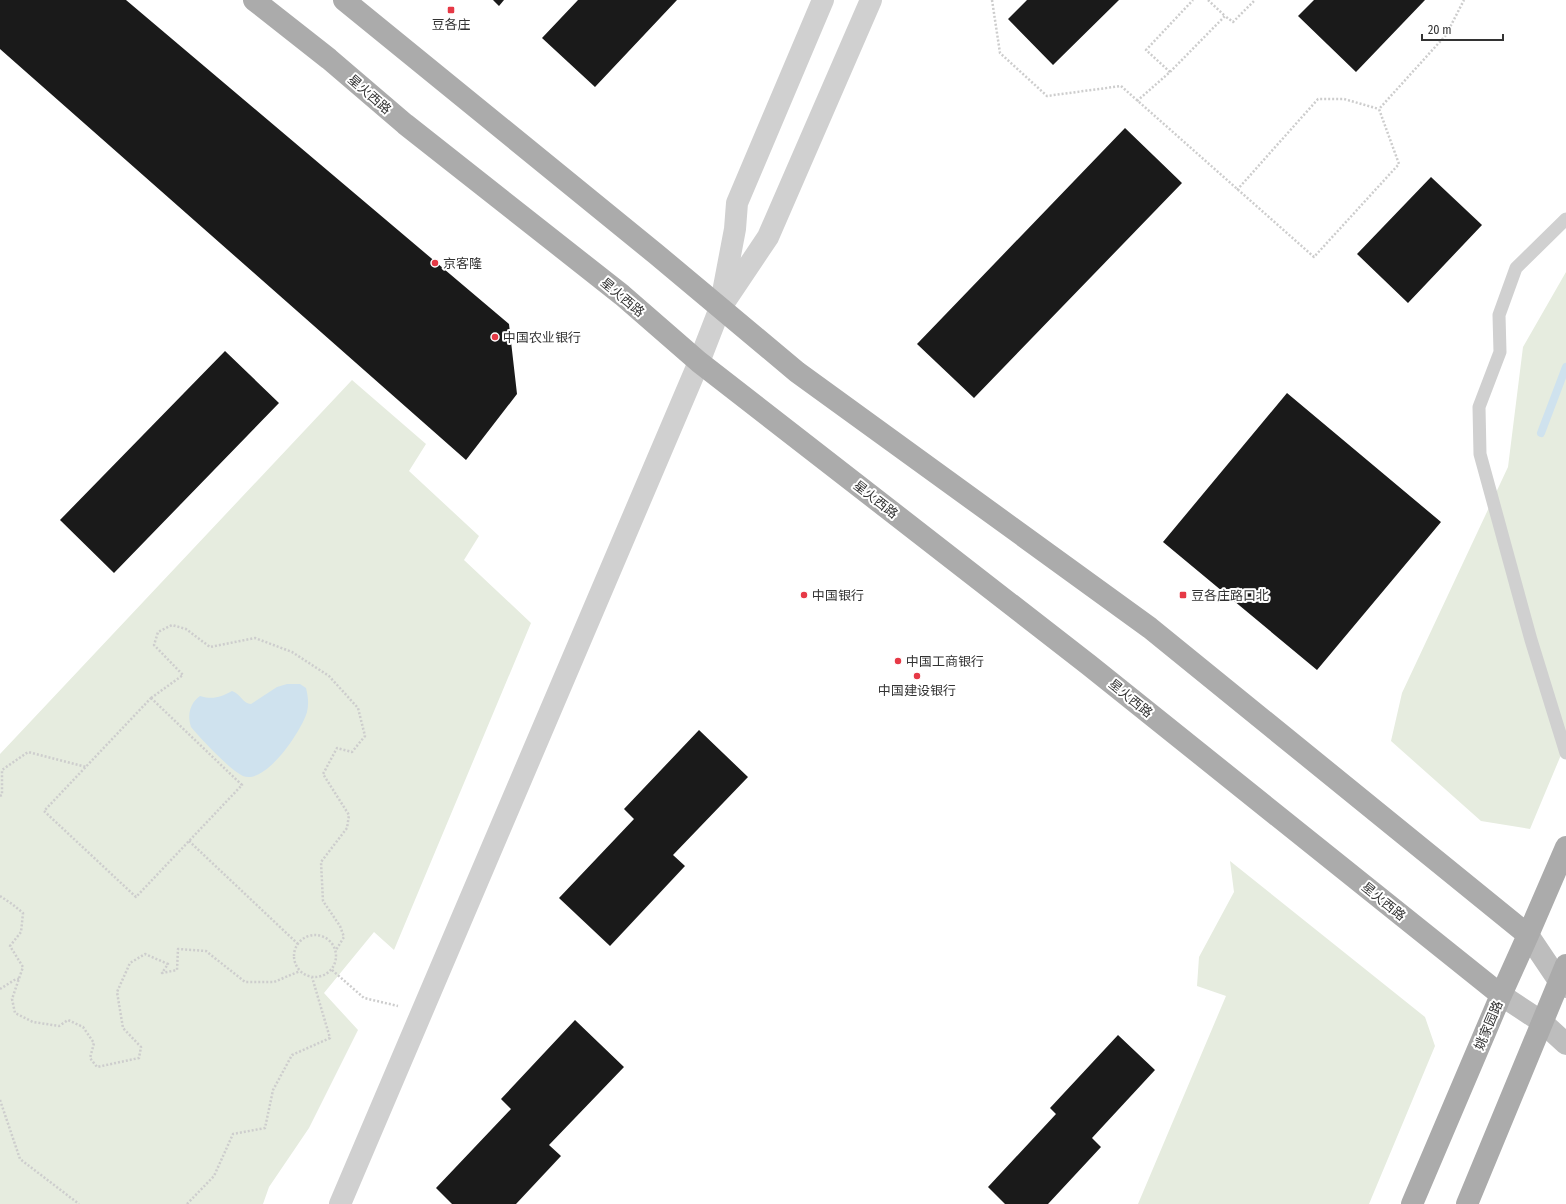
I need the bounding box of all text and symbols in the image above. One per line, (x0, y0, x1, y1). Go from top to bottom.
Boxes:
marker: 豆各庄 (446, 5, 456, 15)
scale bar (1422, 16, 1503, 42)
place label: 豆各庄 (431, 17, 471, 32)
text: 20 m (1428, 23, 1452, 37)
street label: 星火西路 (345, 72, 394, 117)
place label: 京客隆 (443, 256, 482, 271)
marker: 京客隆 (430, 258, 440, 268)
street label: 星火西路 (598, 275, 647, 320)
place label: 中国农业银行 (503, 330, 581, 345)
marker: 中国农业银行 (490, 332, 500, 342)
street label: 星火西路 (851, 477, 901, 521)
place label: 中国银行 (812, 588, 864, 603)
place label: 豆各庄路口北 (1191, 588, 1269, 603)
marker: 中国银行 (799, 590, 809, 600)
marker: 豆各庄路口北 (1178, 590, 1188, 600)
place label: 中国工商银行 (906, 654, 984, 669)
marker: 中国工商银行 (893, 656, 903, 666)
marker: 中国建设银行 (912, 671, 922, 681)
street label: 星火西路 (1106, 676, 1156, 721)
place label: 中国建设银行 (878, 683, 956, 698)
street label: 星火西路 (1359, 879, 1409, 924)
street label: 姚家园路 (1471, 998, 1506, 1052)

